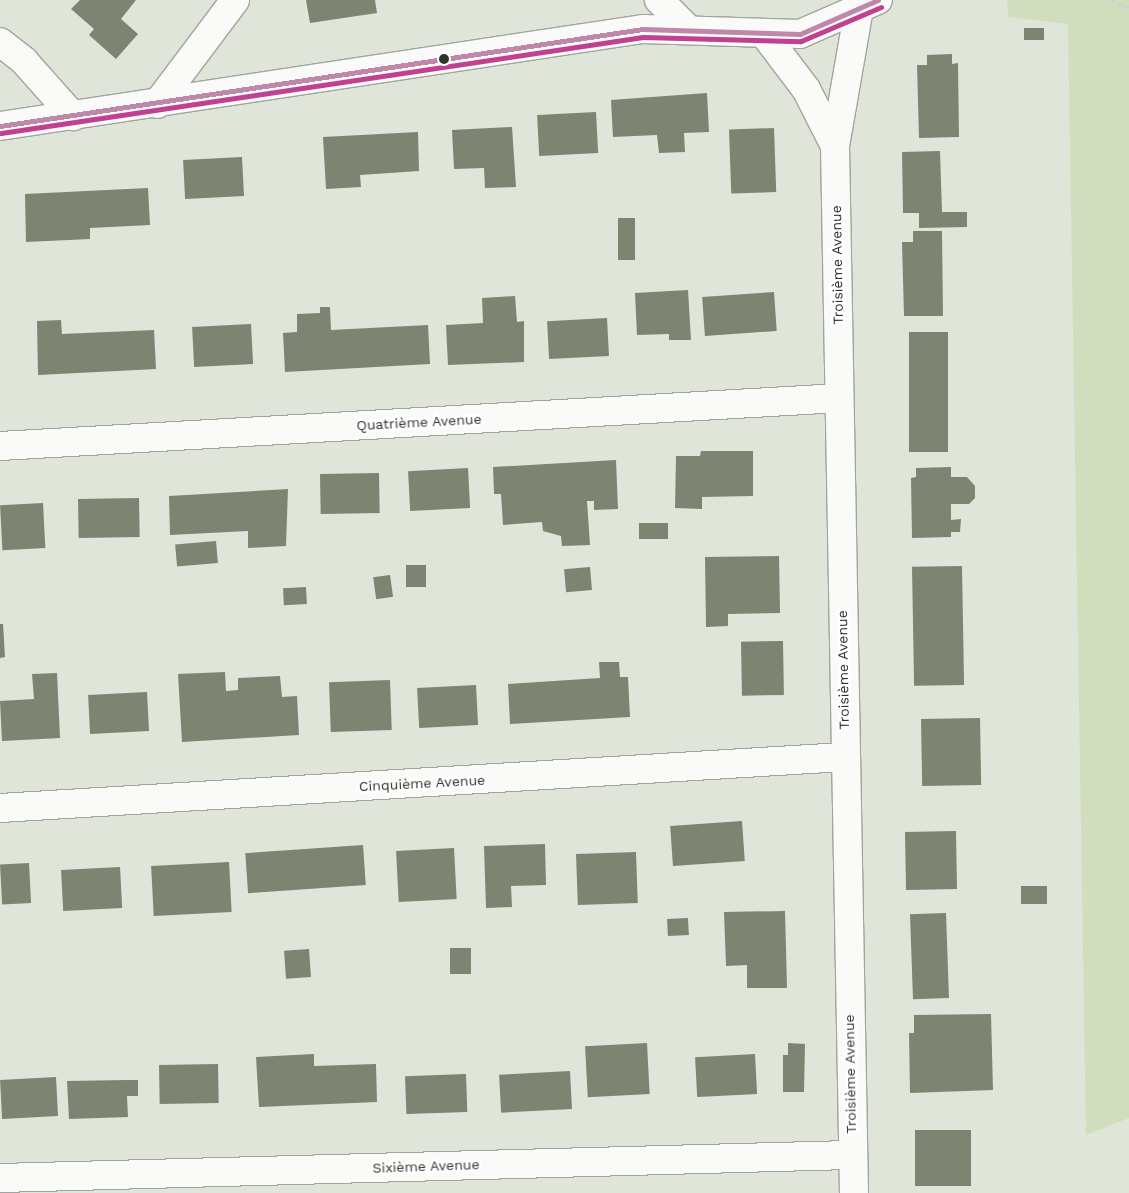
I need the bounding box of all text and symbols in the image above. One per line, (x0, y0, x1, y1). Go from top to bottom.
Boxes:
unlabelled marker (439, 54, 449, 64)
street label: Troisième Avenue (828, 205, 846, 325)
street label: Quatrième Avenue (356, 410, 482, 434)
street label: Troisième Avenue (834, 610, 852, 730)
street label: Cinquième Avenue (358, 771, 486, 795)
street label: Troisième Avenue (841, 1014, 859, 1134)
street label: Sixième Avenue (372, 1156, 480, 1176)

